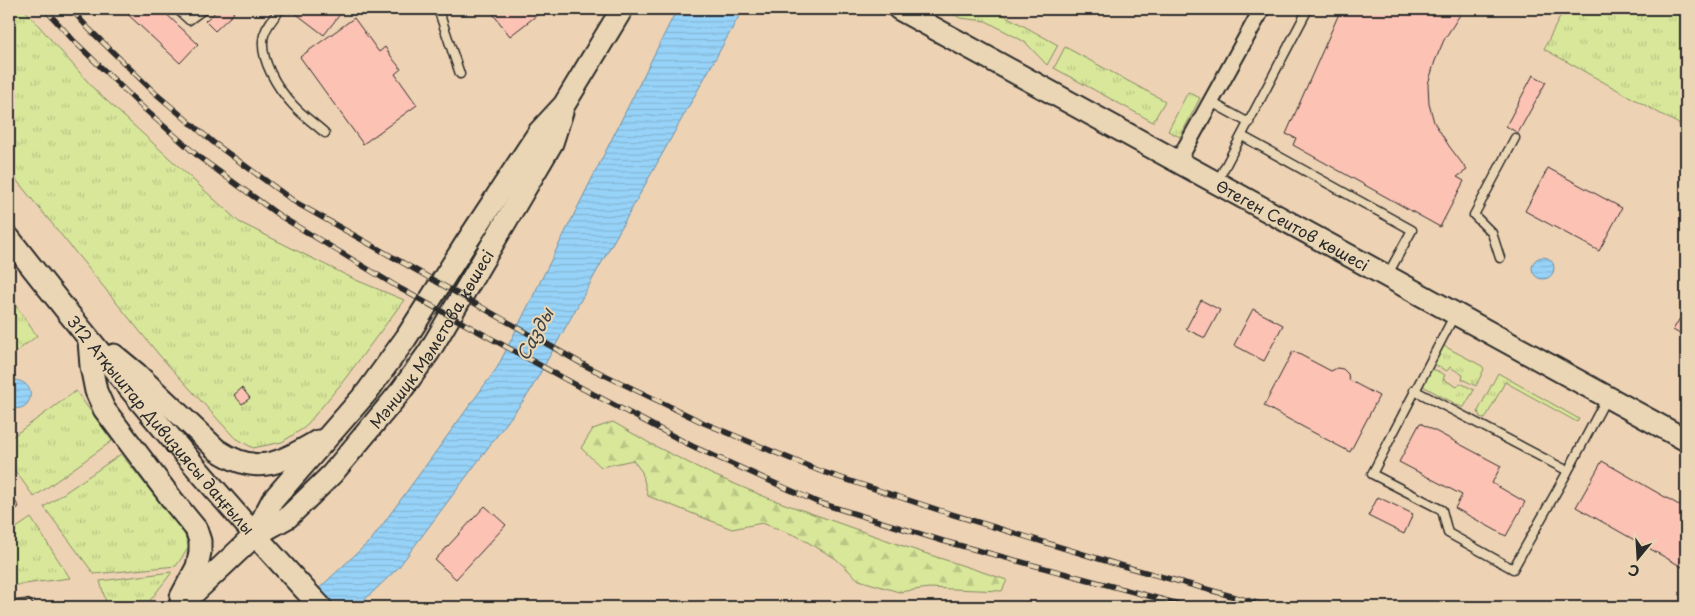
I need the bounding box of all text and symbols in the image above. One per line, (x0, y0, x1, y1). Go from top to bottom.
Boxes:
street label: Өтеген Сеитов көшесі (1212, 173, 1374, 276)
street label: Мәншүк Мәметова көшесі (363, 245, 499, 433)
water label: Сазды (509, 301, 560, 365)
street label: 312 Атқыштар Дивизиясы даңғылы (62, 310, 261, 540)
north arrow (1612, 534, 1662, 584)
text: С (1626, 559, 1642, 582)

